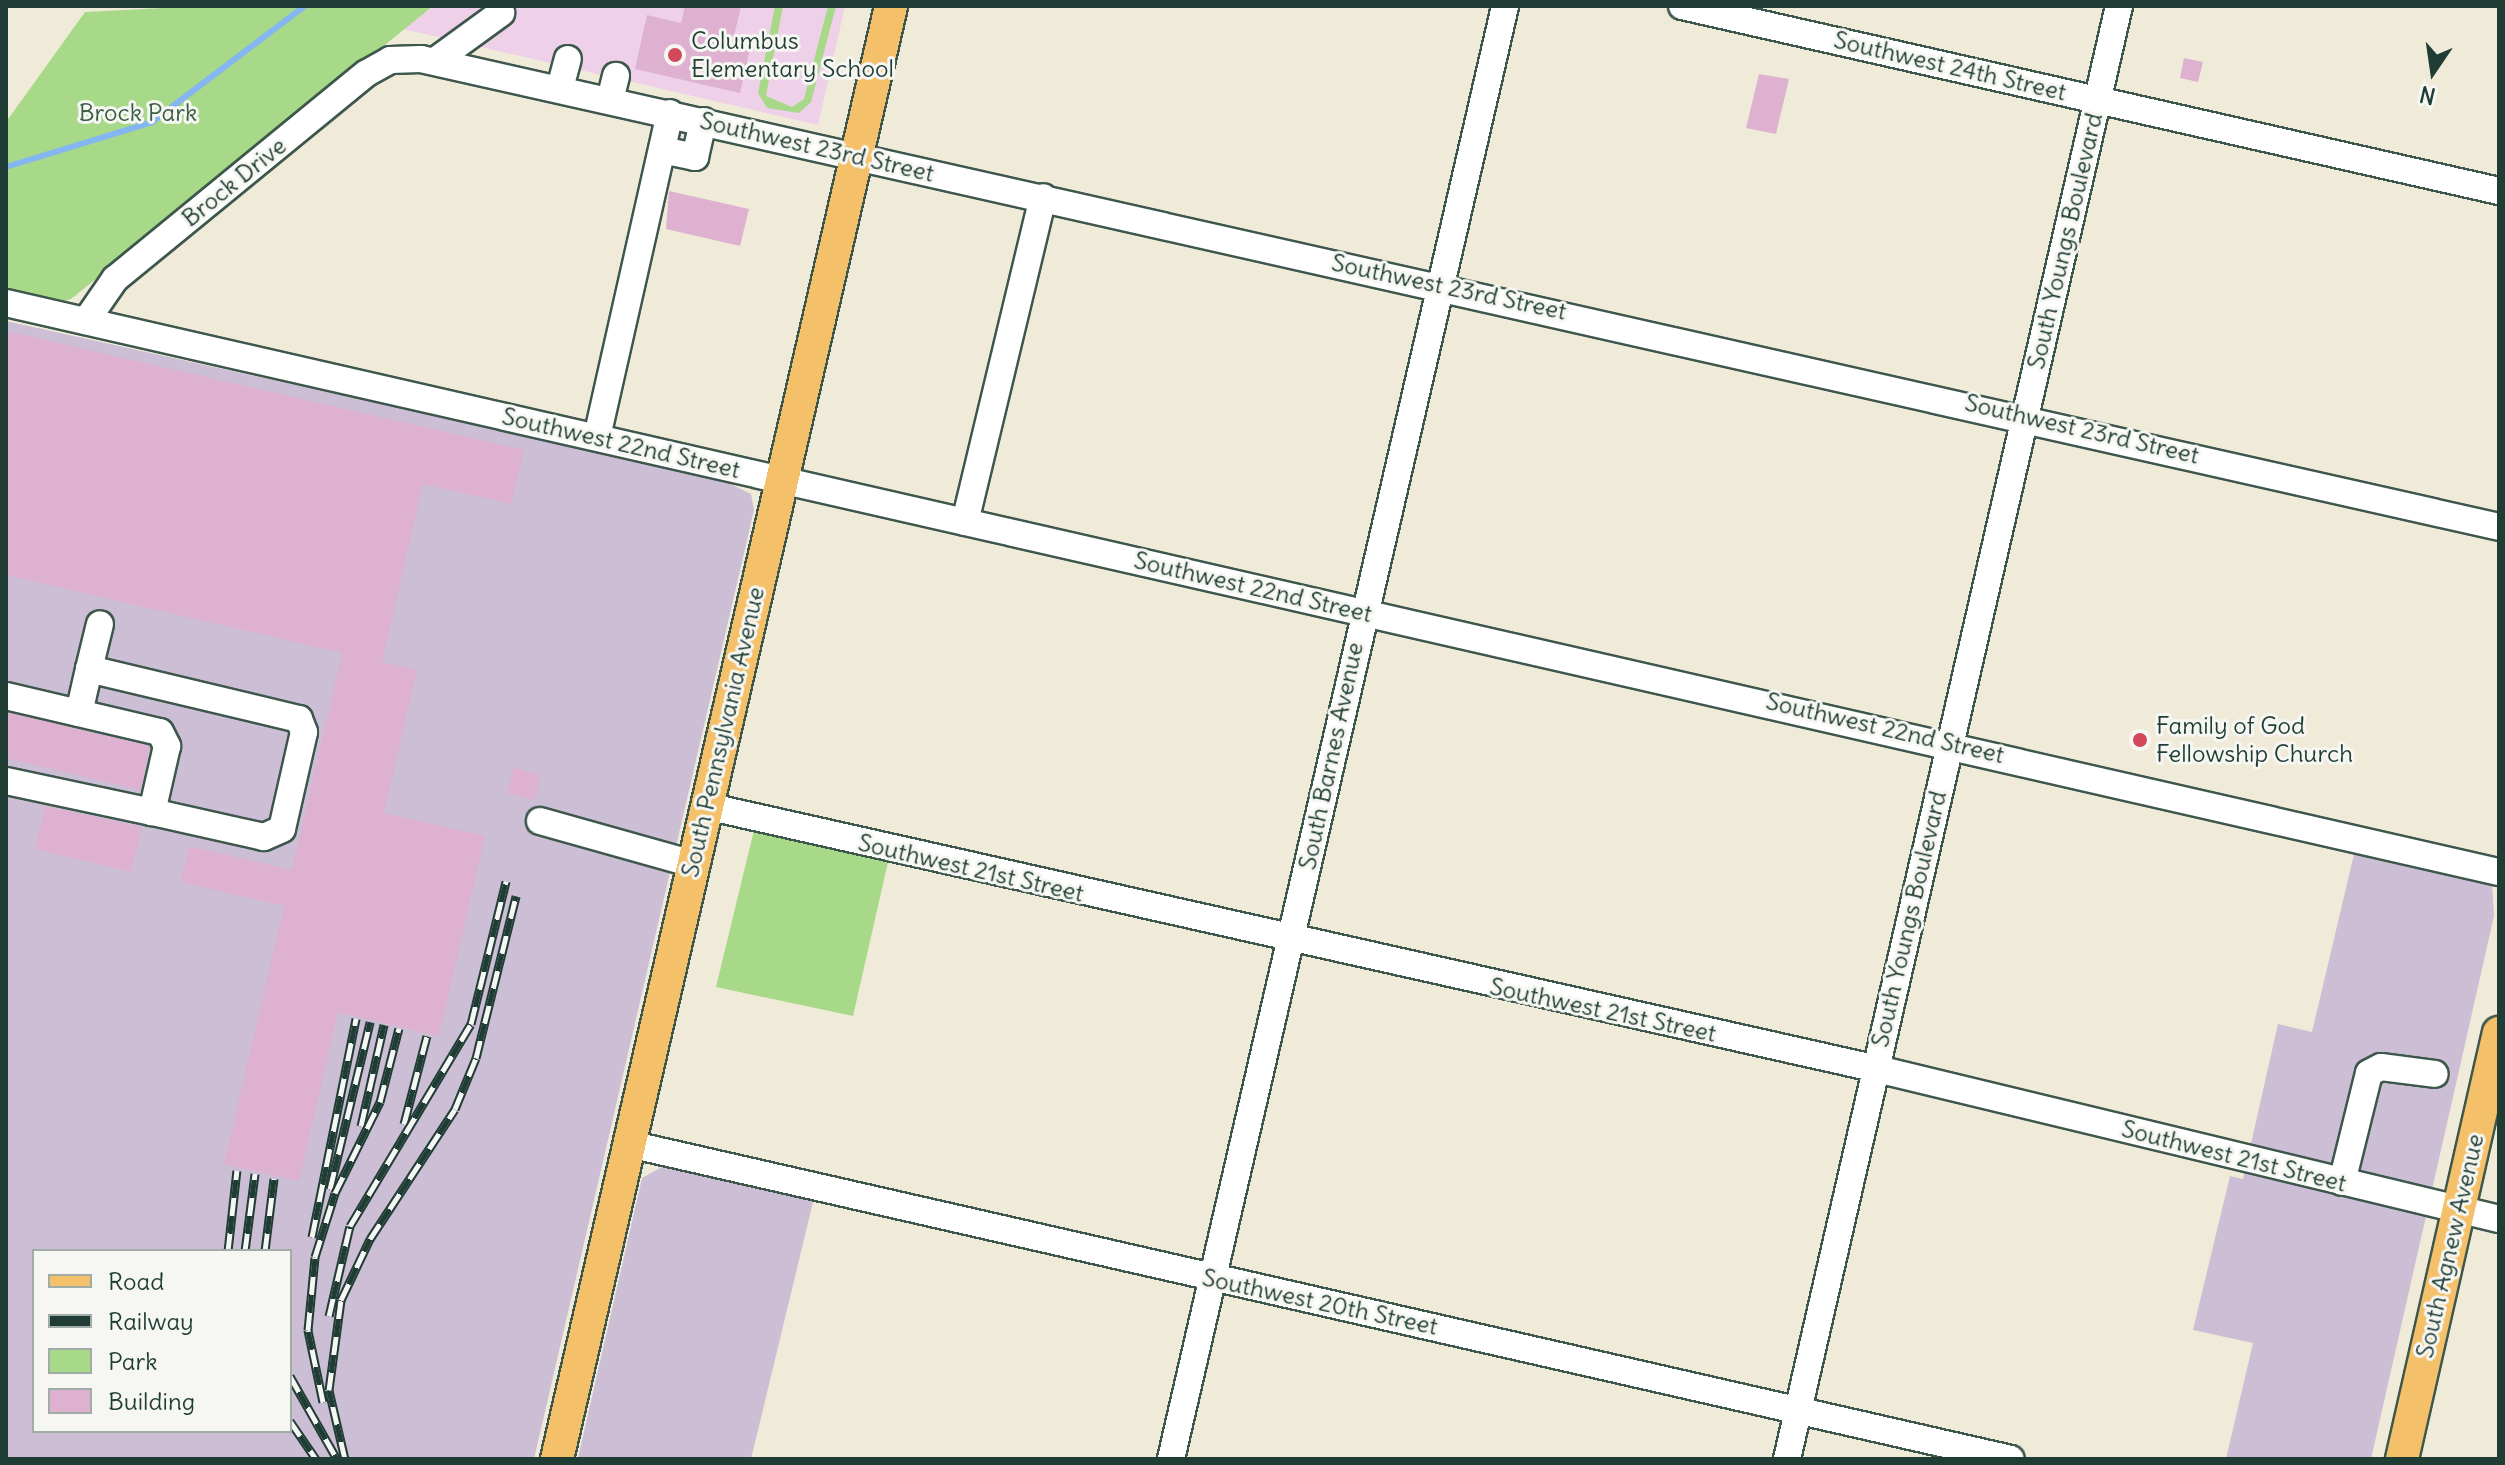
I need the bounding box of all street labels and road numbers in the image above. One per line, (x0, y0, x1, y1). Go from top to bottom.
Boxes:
street label: Southwest 24th Street (1831, 25, 2069, 107)
street label: Southwest 23rd Street (697, 106, 937, 188)
street label: South Youngs Boulevard (2021, 110, 2109, 372)
street label: Brock Drive (176, 131, 292, 233)
street label: Southwest 23rd Street (1329, 248, 1569, 326)
street label: Southwest 23rd Street (1962, 388, 2202, 470)
street label: Southwest 22nd Street (499, 402, 743, 484)
street label: Southwest 22nd Street (1131, 546, 1375, 628)
street label: South Pennsylvania Avenue (676, 584, 770, 880)
street label: South Barnes Avenue (1293, 640, 1369, 872)
street label: Southwest 22nd Street (1763, 687, 2007, 769)
street label: South Youngs Boulevard (1865, 788, 1953, 1050)
street label: Southwest 21st Street (855, 828, 1087, 908)
street label: Southwest 21st Street (1487, 972, 1719, 1048)
street label: Southwest 21st Street (2119, 1114, 2349, 1198)
street label: South Agnew Avenue (2410, 1131, 2490, 1361)
street label: Southwest 20th Street (1200, 1263, 1440, 1341)

